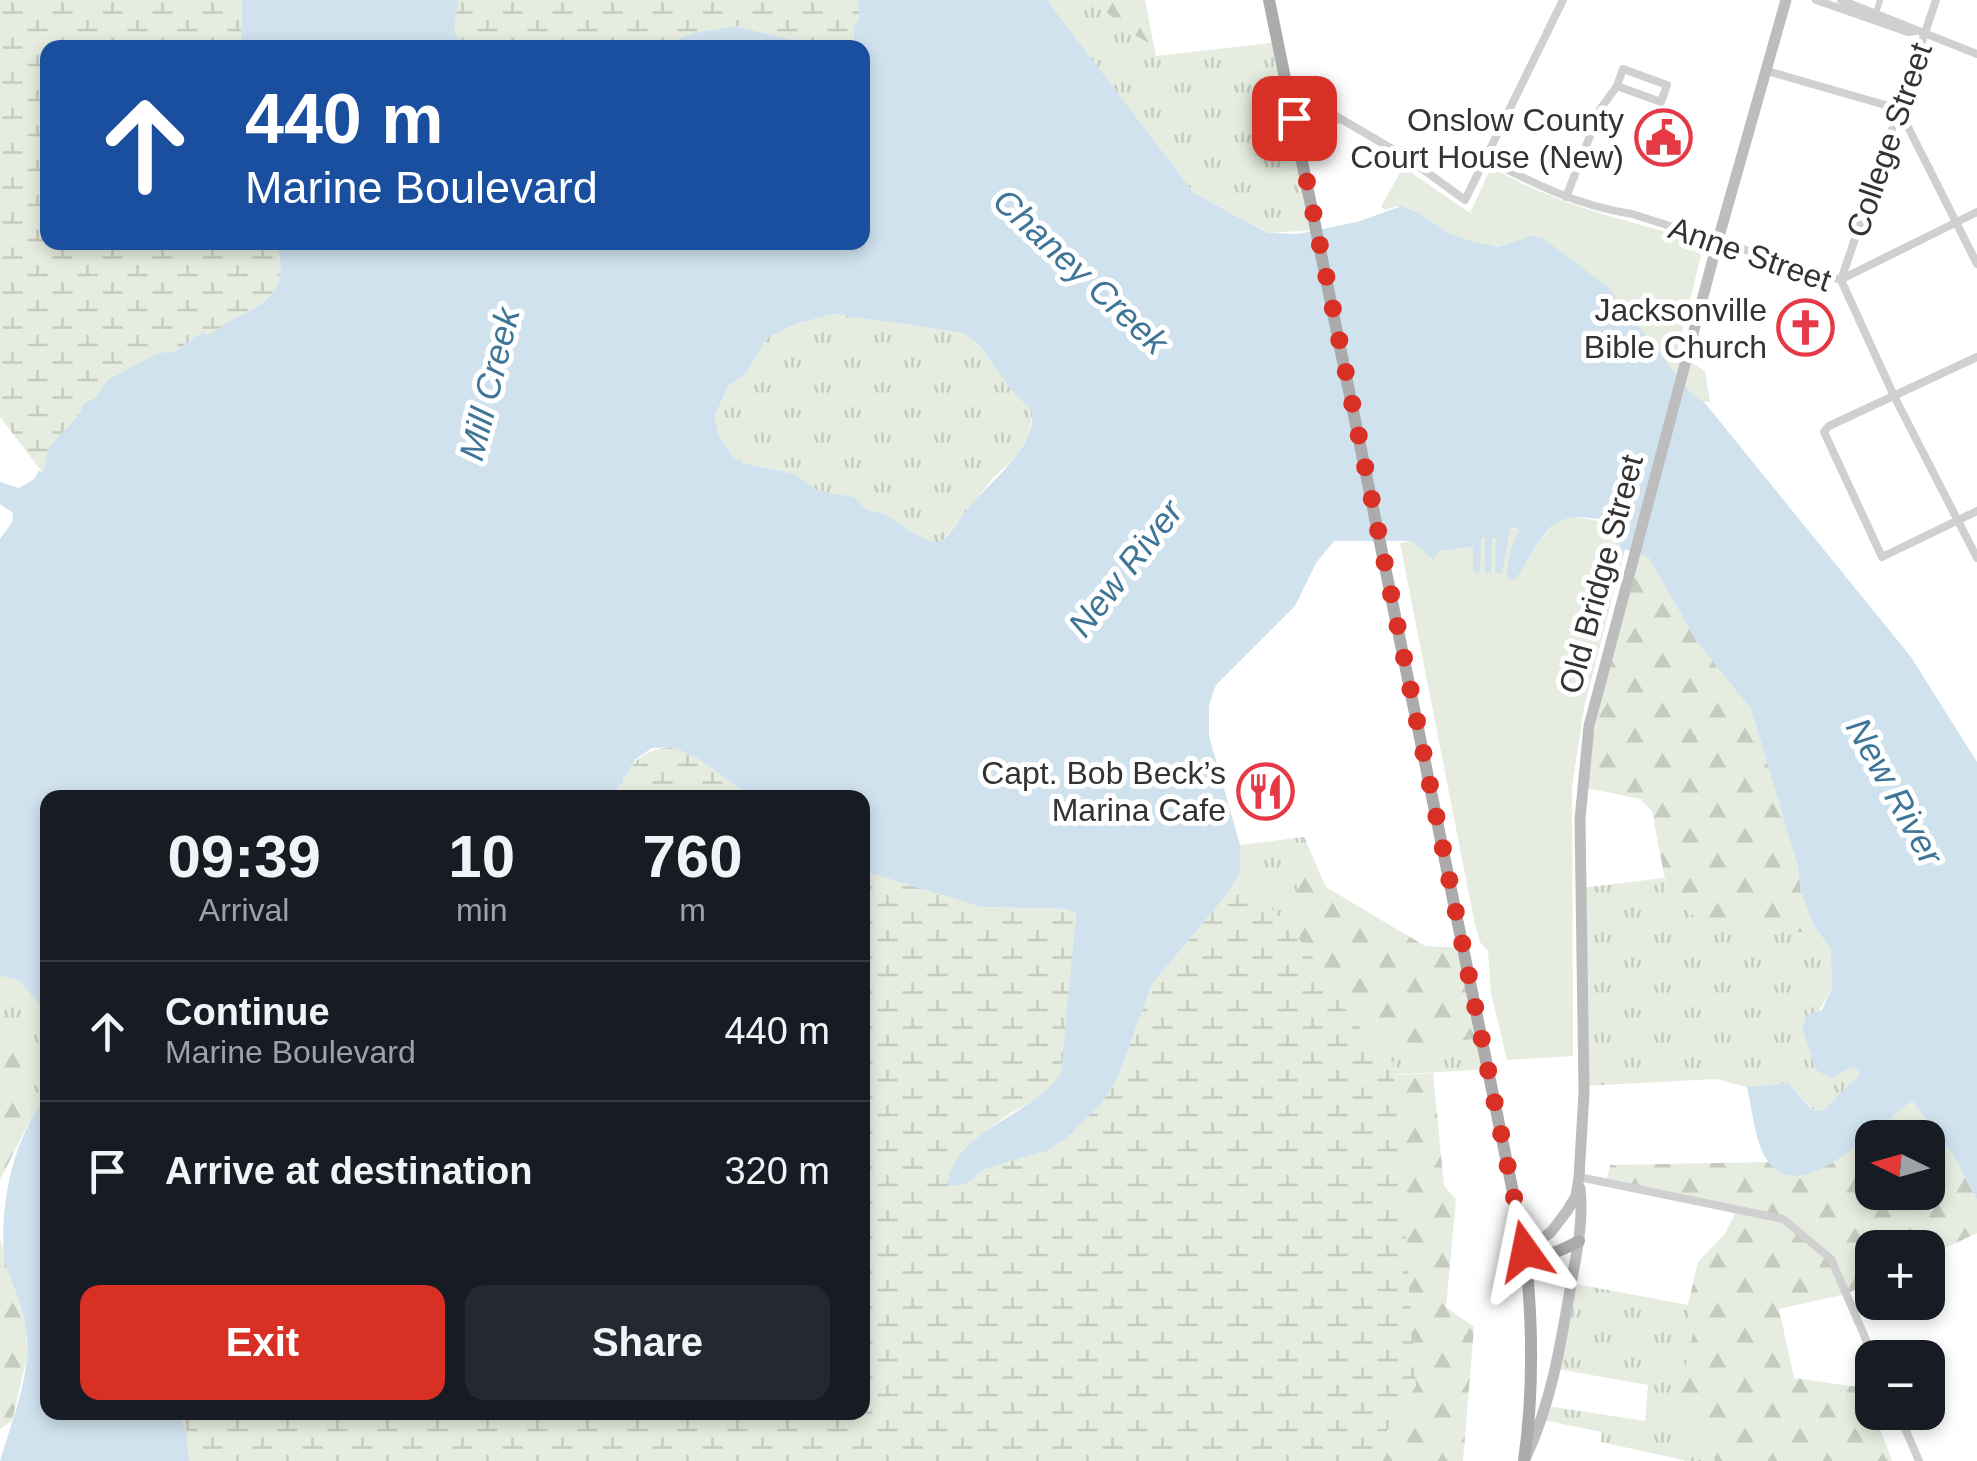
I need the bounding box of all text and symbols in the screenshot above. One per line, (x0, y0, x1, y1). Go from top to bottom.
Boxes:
street label: College Street (1839, 38, 1939, 242)
pin (1252, 76, 1337, 161)
icon: ahead (80, 80, 210, 210)
text: 440 m (245, 80, 443, 158)
icon: arrive (1267, 91, 1322, 146)
place label: Onslow County Court House (New) (1350, 102, 1624, 175)
public building icon: Onslow County Court House (New) (1633, 108, 1693, 168)
text: Marine Boulevard (245, 162, 598, 213)
water label: Chaney Creek (986, 180, 1177, 363)
street label: Anne Street (1664, 209, 1836, 299)
place label: Jacksonville Bible Church (1584, 292, 1767, 365)
church icon: Jacksonville Bible Church (1776, 298, 1836, 358)
water label: Mill Creek (451, 302, 527, 464)
street label: Old Bridge Street (1552, 451, 1650, 697)
water label: New River (1060, 491, 1191, 644)
water label: New River (1839, 711, 1952, 872)
place label: Capt. Bob Beck’s Marina Cafe (981, 755, 1226, 828)
restaurant icon: Capt. Bob Beck’s Marina Cafe (1235, 761, 1295, 821)
text: 09:39 (167, 823, 321, 890)
text: 10 (448, 823, 515, 890)
text: 760 (642, 823, 743, 890)
text: Arrival (199, 892, 289, 928)
text: min (456, 892, 507, 928)
text: m (679, 892, 706, 928)
text: Continue (165, 991, 330, 1033)
icon: ahead (80, 1004, 135, 1059)
text: 440 m (724, 1010, 830, 1052)
text: Marine Boulevard (165, 1034, 416, 1070)
north arrow (1855, 1120, 1945, 1210)
map controls (1855, 1120, 1945, 1430)
icon: arrive (80, 1144, 135, 1199)
text: Arrive at destination (165, 1150, 532, 1192)
text: 320 m (724, 1150, 830, 1192)
position arrow (1473, 1199, 1577, 1303)
button: + (1855, 1230, 1945, 1320)
button: Exit (80, 1285, 445, 1400)
button: Share (465, 1285, 830, 1400)
button: − (1855, 1340, 1945, 1430)

